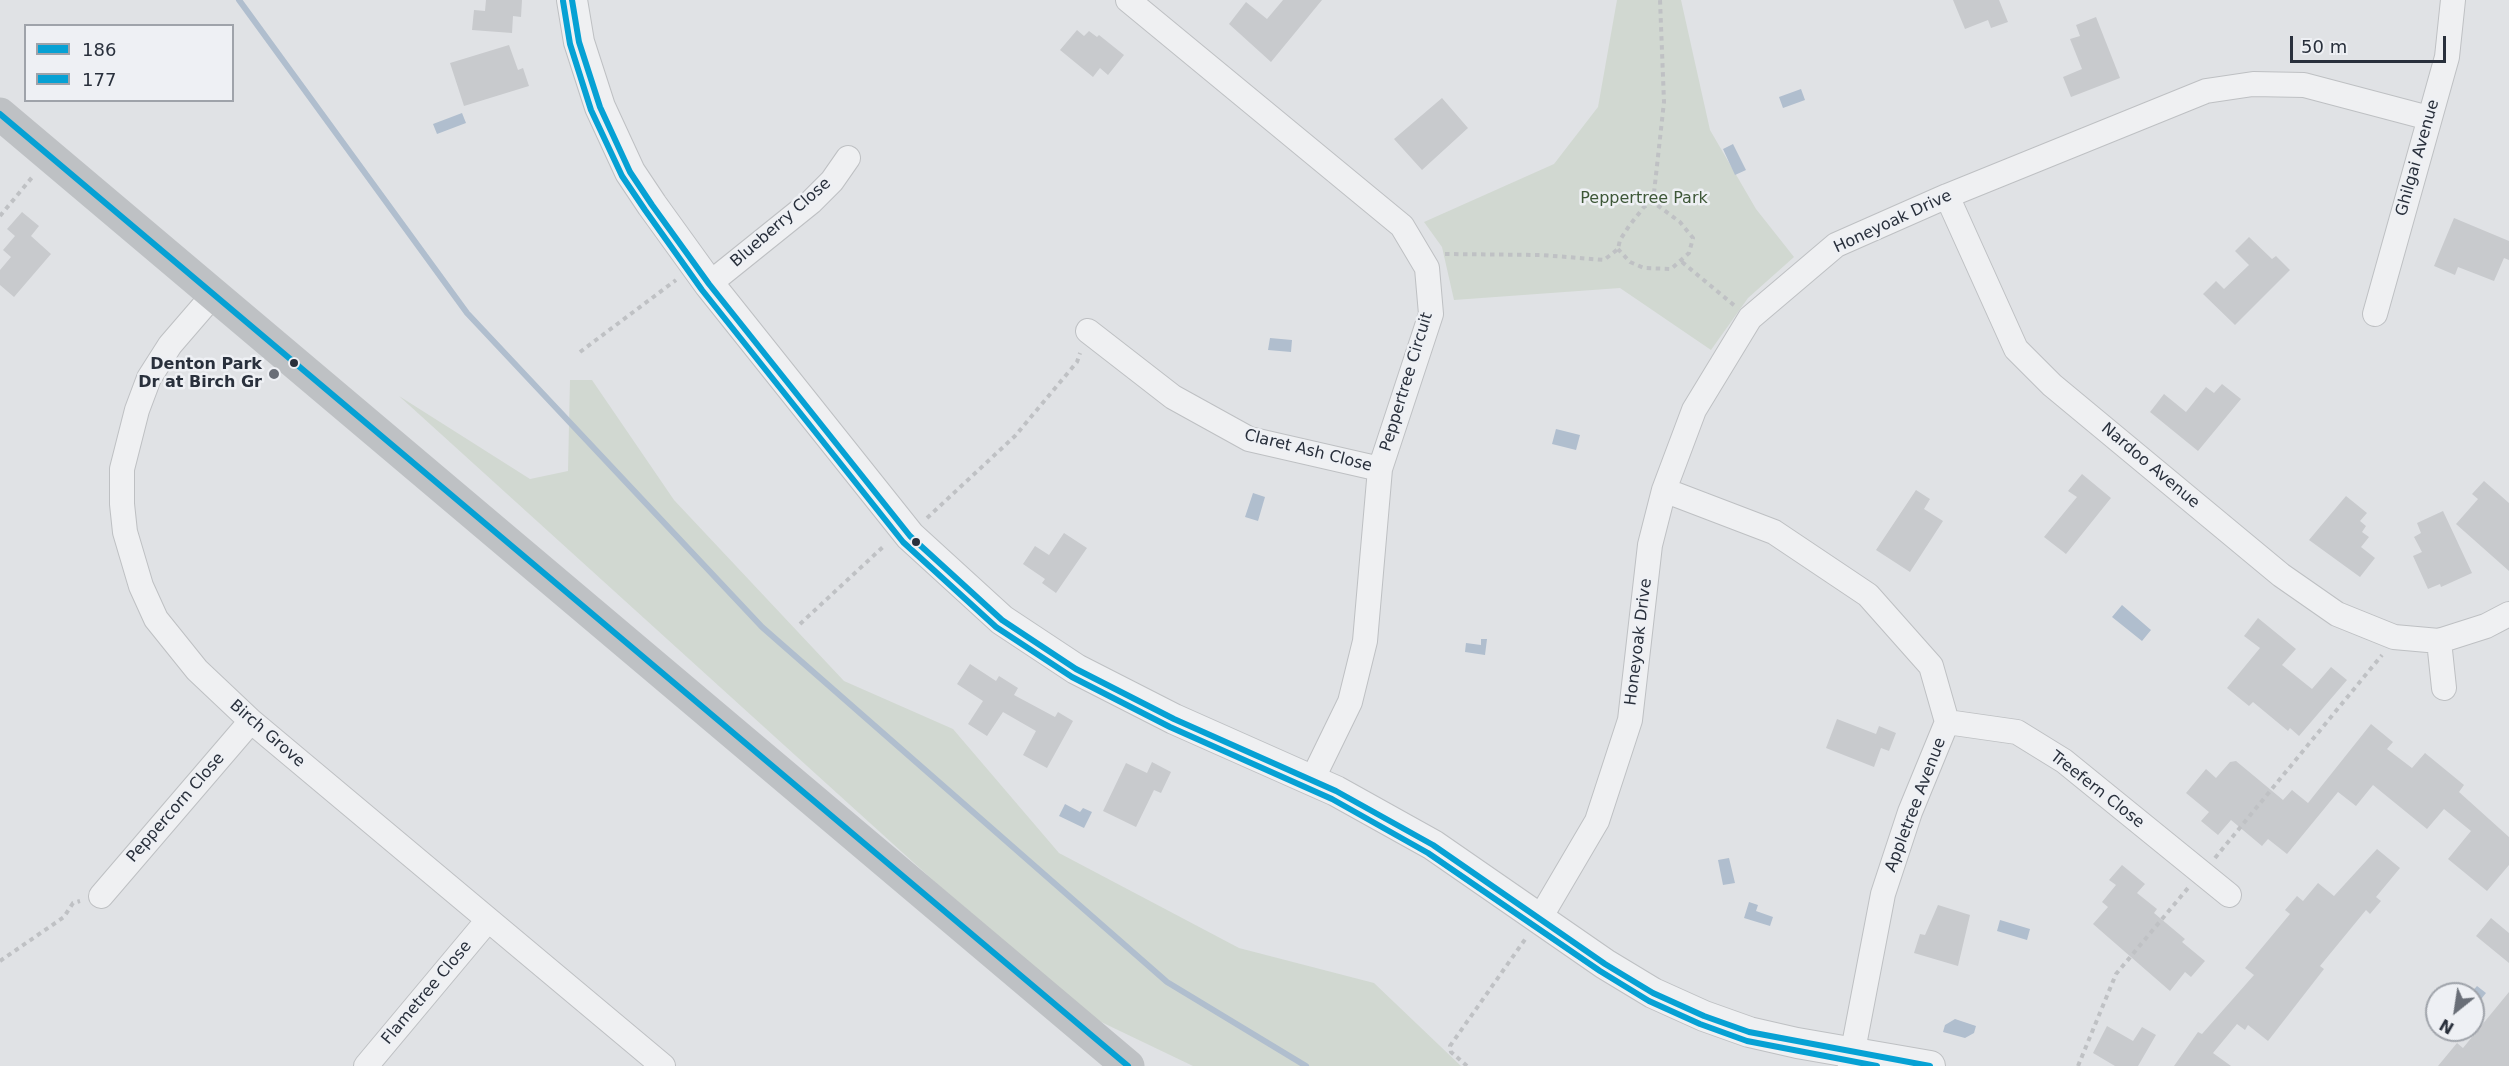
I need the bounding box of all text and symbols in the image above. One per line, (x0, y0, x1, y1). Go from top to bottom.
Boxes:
legend (24, 24, 234, 102)
scale bar (2293, 24, 2449, 62)
text: 50 m (2301, 36, 2347, 57)
text: 186 (82, 39, 116, 60)
text: 177 (82, 69, 116, 90)
street label: Ghilgai Avenue (2392, 98, 2444, 218)
street label: Blueberry Close (727, 174, 835, 272)
street label: Honeyoak Drive (1831, 186, 1955, 258)
park label: Peppertree Park (1580, 189, 1708, 209)
street label: Peppertree Circuit (1377, 310, 1437, 454)
place label: Denton Park Dr at Birch Gr (138, 355, 262, 393)
unlabelled marker (288, 357, 300, 369)
marker: Denton Park Dr at Birch Gr (267, 367, 281, 381)
street label: Nardoo Avenue (2097, 419, 2203, 513)
street label: Claret Ash Close (1242, 426, 1374, 476)
unlabelled marker (910, 536, 922, 548)
street label: Honeyoak Drive (1622, 577, 1656, 707)
street label: Birch Grove (225, 696, 309, 772)
street label: Appletree Avenue (1882, 735, 1950, 875)
street label: Treefern Close (2046, 747, 2148, 833)
street label: Peppercorn Close (123, 749, 229, 867)
street label: Flametree Close (378, 937, 476, 1049)
north arrow (2425, 982, 2485, 1042)
text: N (2436, 1015, 2457, 1038)

